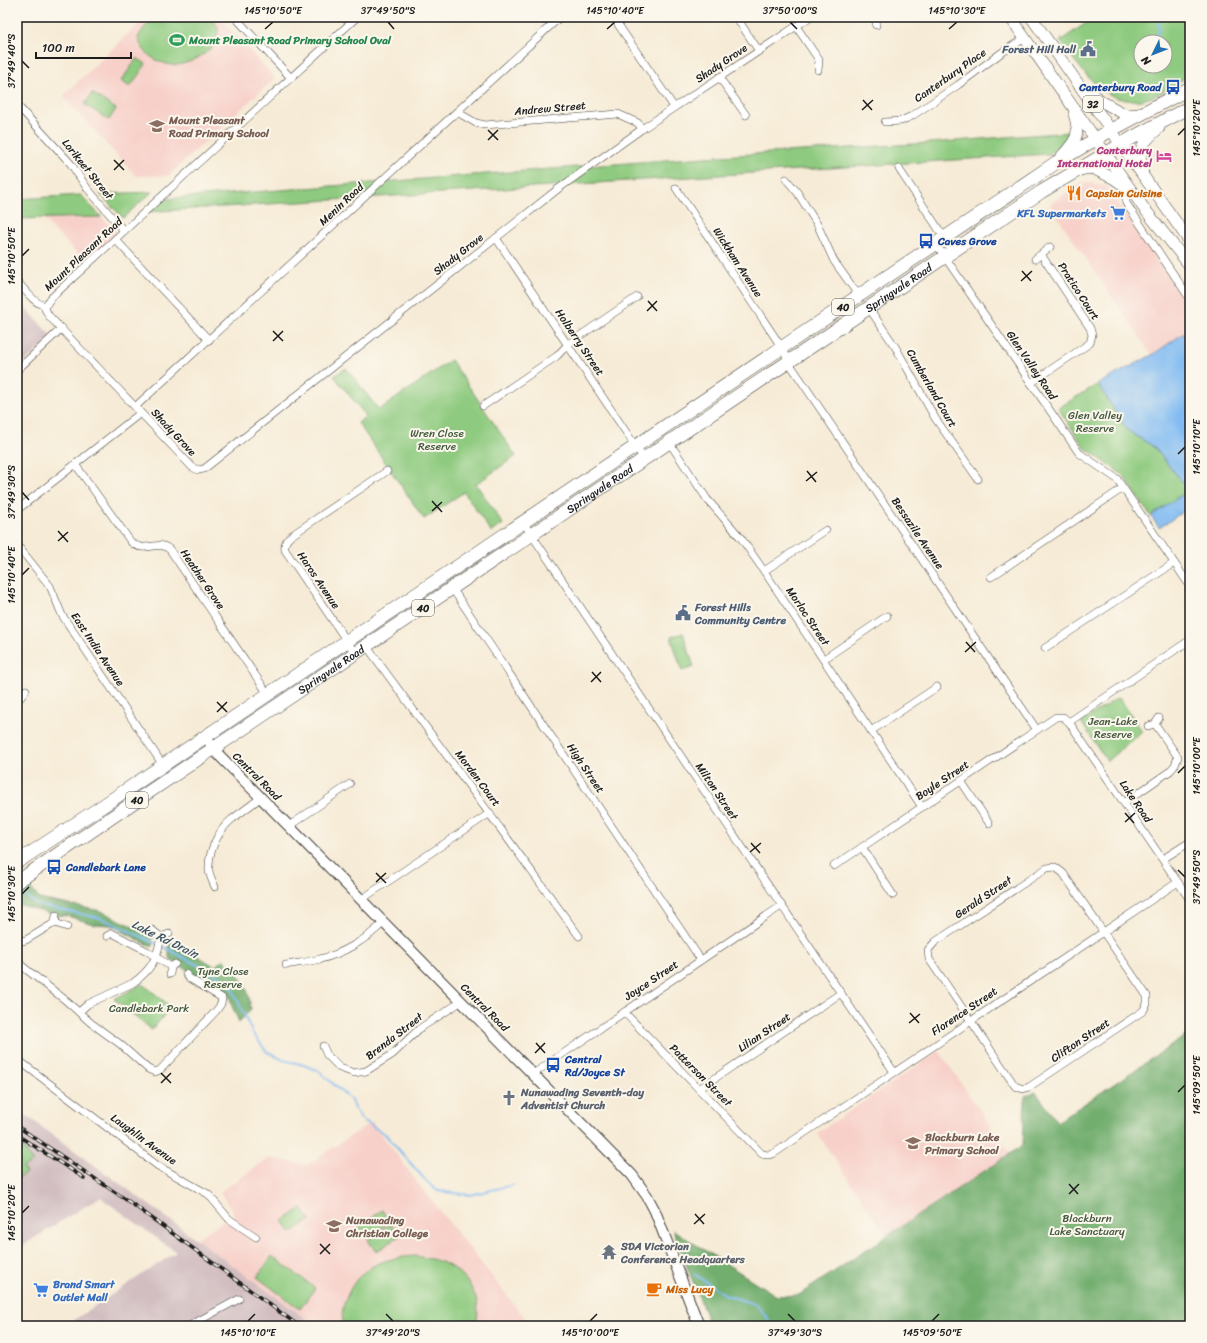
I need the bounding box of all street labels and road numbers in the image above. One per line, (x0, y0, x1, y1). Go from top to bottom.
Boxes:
street label: Shady Grove (691, 38, 752, 88)
street label: Canterbury Place (910, 43, 991, 107)
street label: Andrew Street (513, 96, 587, 121)
road number: 32 (1083, 96, 1103, 112)
street label: Lorikeet Street (57, 135, 119, 204)
street label: Menin Road (314, 178, 369, 230)
street label: Mount Pleasant Road (40, 212, 128, 296)
street label: Wickham Avenue (708, 223, 768, 302)
street label: Shady Grove (429, 228, 488, 280)
street label: Springvale Road (861, 258, 937, 318)
street label: Pratico Court (1053, 258, 1105, 324)
road number: 40 (832, 299, 854, 315)
street label: Holberry Street (550, 305, 609, 380)
street label: Glen Valley Road (1001, 327, 1063, 405)
street label: Cumberland Court (901, 345, 962, 431)
street label: Shady Grove (146, 404, 201, 461)
street label: Springvale Road (563, 459, 638, 519)
street label: Bessazile Avenue (886, 493, 949, 574)
street label: Heather Grove (175, 545, 230, 614)
street label: Haros Avenue (292, 547, 345, 613)
street label: Morloc Street (781, 583, 835, 650)
road number: 40 (412, 600, 434, 616)
street label: East India Avenue (66, 608, 130, 691)
street label: Springvale Road (294, 640, 370, 700)
street label: High Street (562, 739, 609, 797)
street label: Morden Court (450, 746, 505, 811)
street label: Central Road (228, 747, 286, 806)
street label: Boyle Street (911, 755, 973, 805)
street label: Milton Street (690, 759, 743, 824)
street label: Lake Road (1114, 776, 1158, 828)
road number: 40 (126, 792, 148, 808)
street label: Gerald Street (950, 871, 1017, 924)
street label: Joyce Street (619, 955, 682, 1006)
street label: Central Road (456, 978, 514, 1037)
street label: Florence Street (927, 982, 1002, 1041)
street label: Brenda Street (361, 1007, 428, 1065)
street label: Lilian Street (734, 1008, 795, 1057)
street label: Clifton Street (1047, 1013, 1114, 1067)
street label: Patterson Street (665, 1039, 737, 1112)
street label: Laughlin Avenue (107, 1109, 181, 1170)

